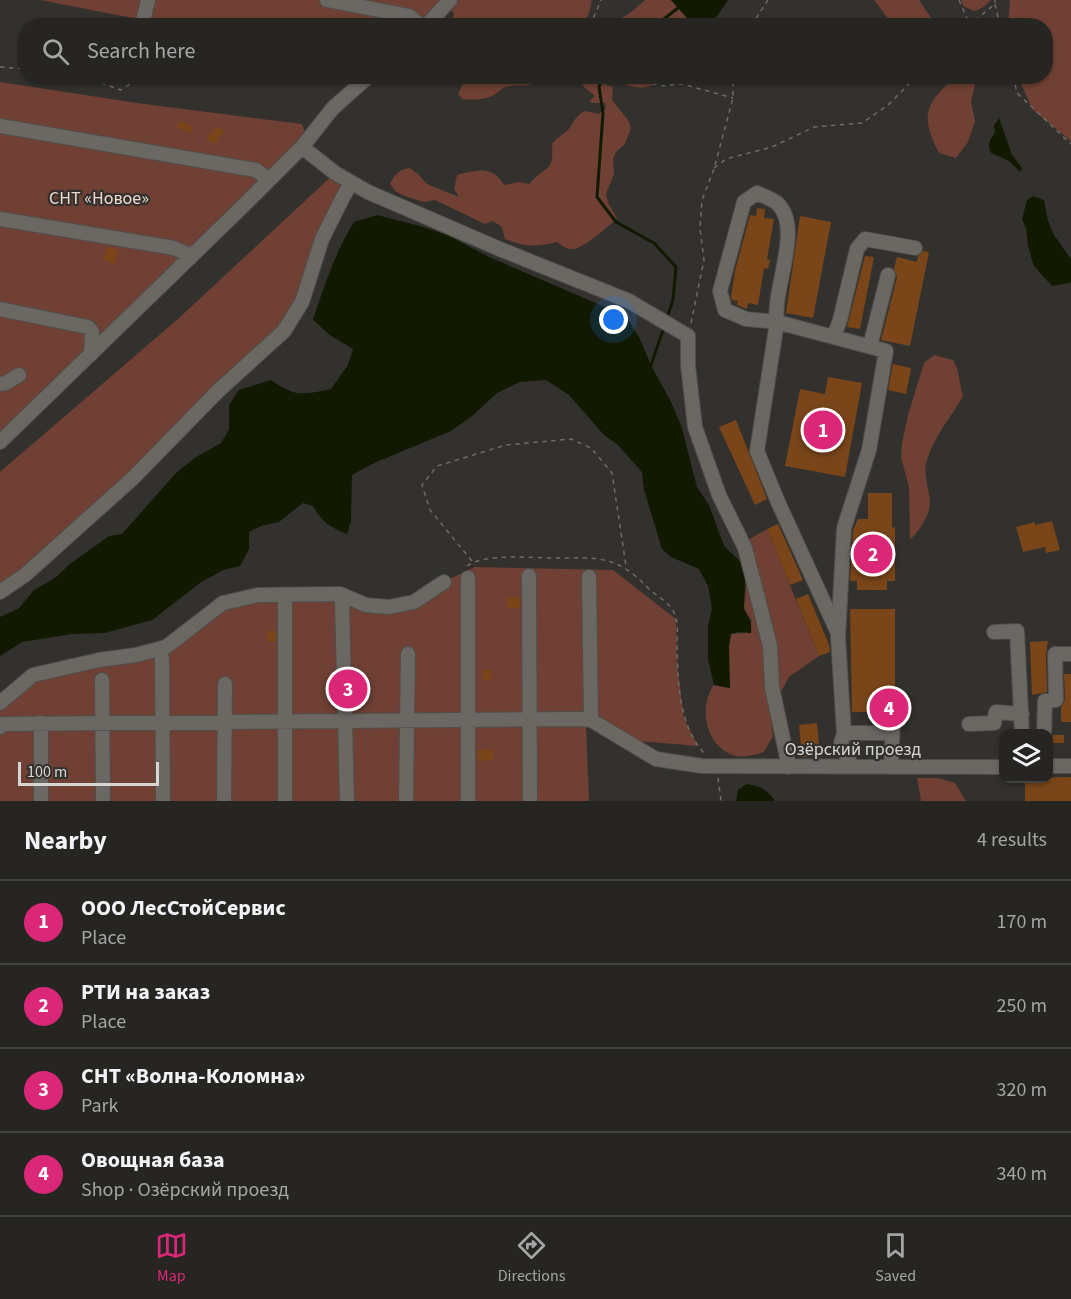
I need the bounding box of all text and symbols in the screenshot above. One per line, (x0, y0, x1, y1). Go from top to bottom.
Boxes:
search box (18, 18, 1053, 84)
icon: search (39, 35, 72, 68)
text: Search here (87, 35, 195, 67)
park label: СНТ «Новое» (49, 186, 149, 211)
your location (599, 305, 628, 334)
pin: 1 (804, 408, 842, 452)
pin: 2 (854, 532, 892, 576)
pin: 3 (328, 666, 368, 712)
pin: 4 (870, 686, 908, 730)
map controls (999, 729, 1053, 783)
button: layers (999, 729, 1053, 783)
street label: Озёрский проезд (785, 737, 922, 762)
scale bar (18, 759, 159, 786)
text: 100 m (27, 761, 67, 783)
text: Nearby (24, 822, 107, 859)
text: 4 results (977, 826, 1047, 854)
text: ООО ЛесСтойСервис (81, 892, 286, 924)
text: 1 (38, 908, 49, 936)
text: 170 m (997, 908, 1047, 936)
text: Place (81, 924, 126, 952)
text: РТИ на заказ (81, 976, 210, 1008)
text: 2 (38, 992, 49, 1020)
text: 250 m (997, 992, 1047, 1020)
text: Place (81, 1008, 126, 1036)
text: СНТ «Волна-Коломна» (81, 1060, 305, 1092)
text: 3 (38, 1076, 49, 1104)
text: 320 m (997, 1076, 1047, 1104)
text: Park (81, 1092, 118, 1120)
text: Овощная база (81, 1144, 225, 1176)
text: 4 (38, 1160, 49, 1188)
text: 340 m (997, 1160, 1047, 1188)
text: Shop · Озёрский проезд (81, 1176, 289, 1204)
tab: Map (155, 1229, 188, 1287)
tab: Directions (498, 1229, 565, 1287)
tab: Saved (875, 1229, 916, 1287)

